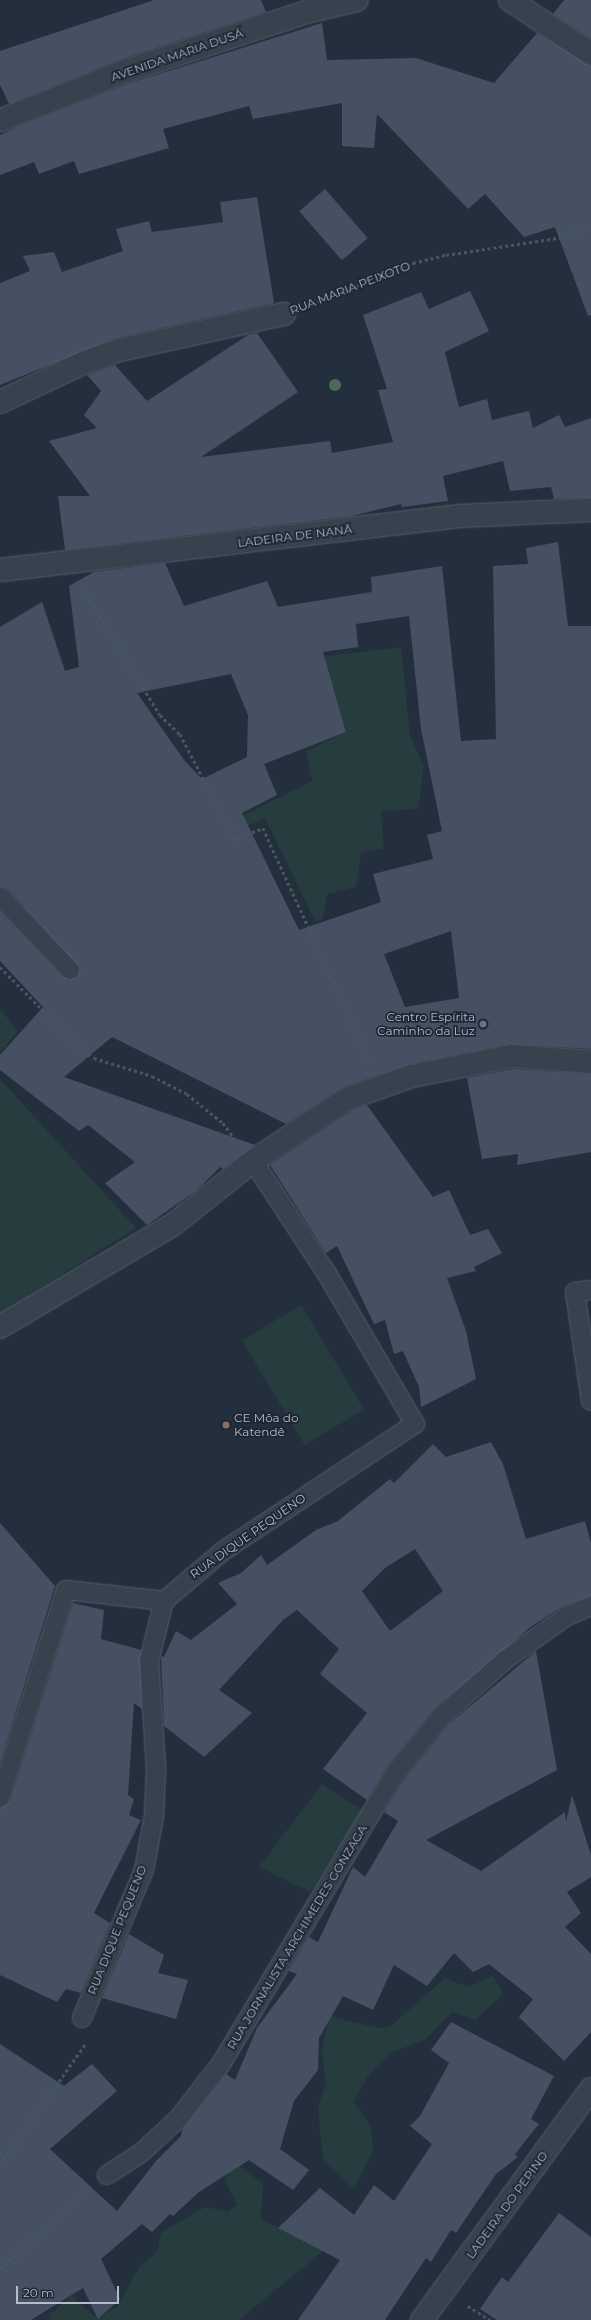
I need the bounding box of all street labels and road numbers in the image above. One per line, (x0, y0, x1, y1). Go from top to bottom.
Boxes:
street label: AVENIDA MARIA DUSÁ (109, 26, 245, 84)
street label: RUA MARIA PEIXOTO (288, 258, 412, 318)
street label: LADEIRA DE NANÃ (237, 522, 353, 550)
street label: RUA DIQUE PEQUENO (187, 1491, 309, 1581)
street label: RUA JORNALISTA ARCHIMEDES GONZAGA (224, 1822, 370, 2052)
street label: RUA DIQUE PEQUENO (84, 1863, 150, 1997)
street label: LADEIRA DO PEPINO (463, 2148, 551, 2262)

